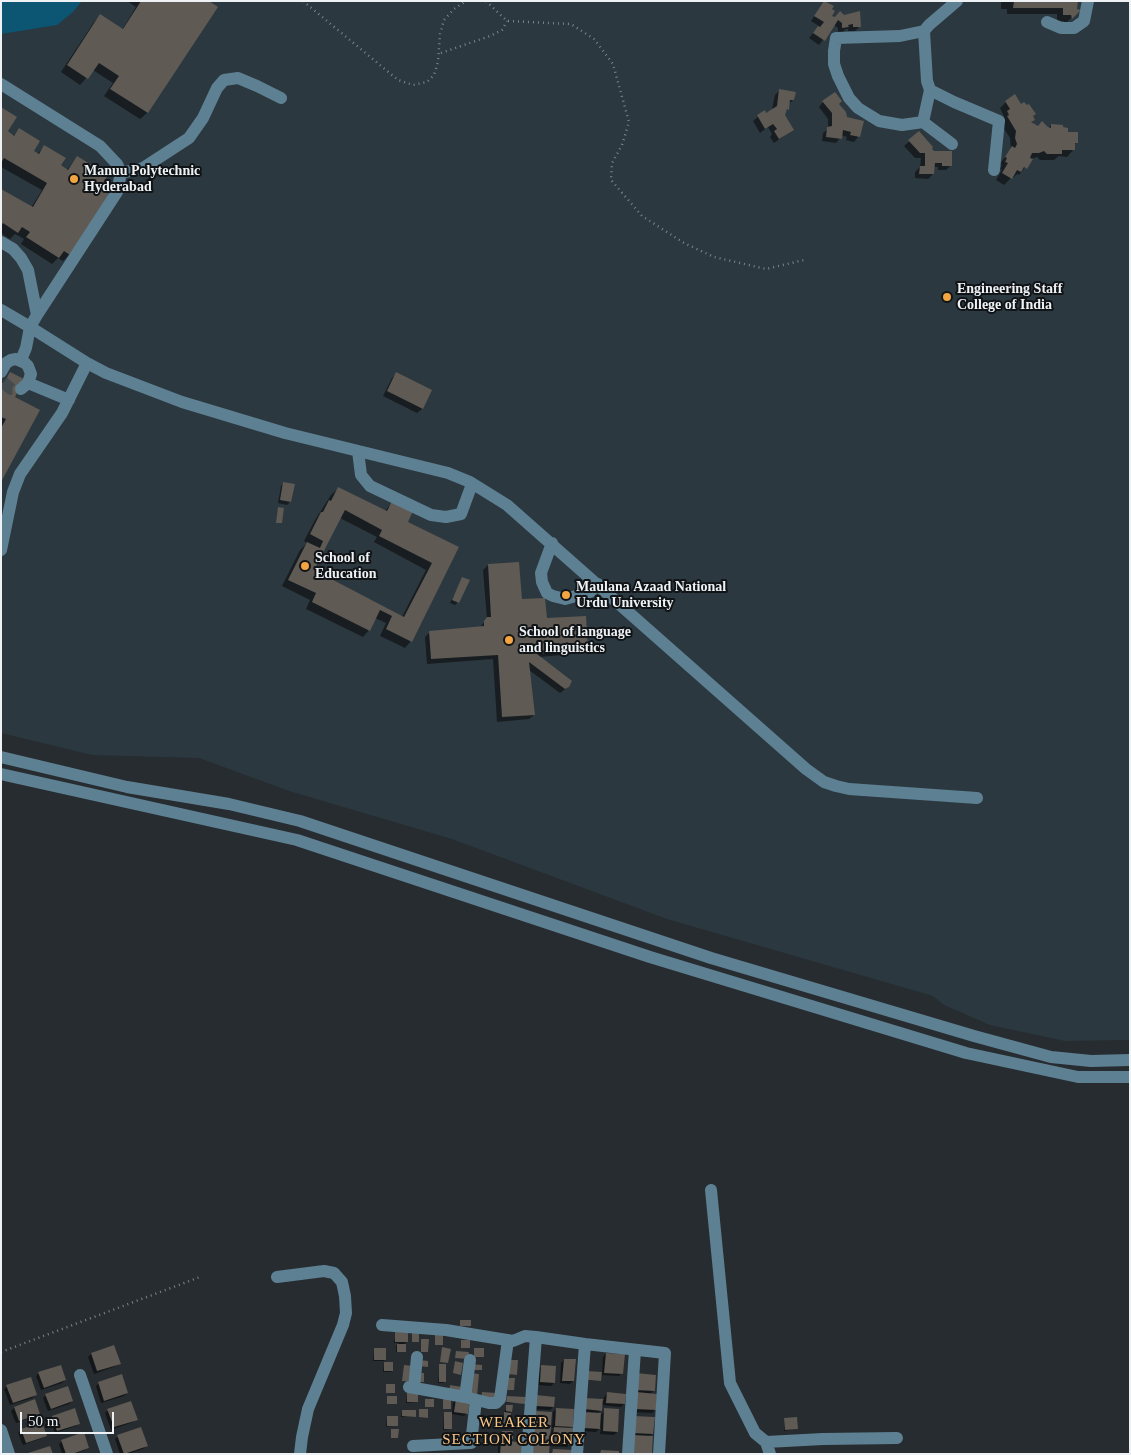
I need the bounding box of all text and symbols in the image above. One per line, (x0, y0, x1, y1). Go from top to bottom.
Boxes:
place label: Manuu Polytechnic Hyderabad (84, 163, 200, 196)
marker: Manuu Polytechnic Hyderabad (68, 173, 80, 185)
place label: Engineering Staff College of India (957, 281, 1062, 314)
marker: Engineering Staff College of India (941, 291, 953, 303)
place label: School of Education (315, 550, 376, 582)
marker: School of Education (299, 560, 311, 572)
place label: Maulana Azaad National Urdu University (576, 579, 726, 612)
marker: Maulana Azaad National Urdu University (560, 589, 572, 601)
place label: School of language and linguistics (519, 624, 631, 656)
marker: School of language and linguistics (503, 634, 515, 646)
scale bar (22, 1402, 116, 1434)
text: 50 m (28, 1413, 58, 1429)
district label: WEAKER SECTION COLONY (440, 1414, 588, 1449)

